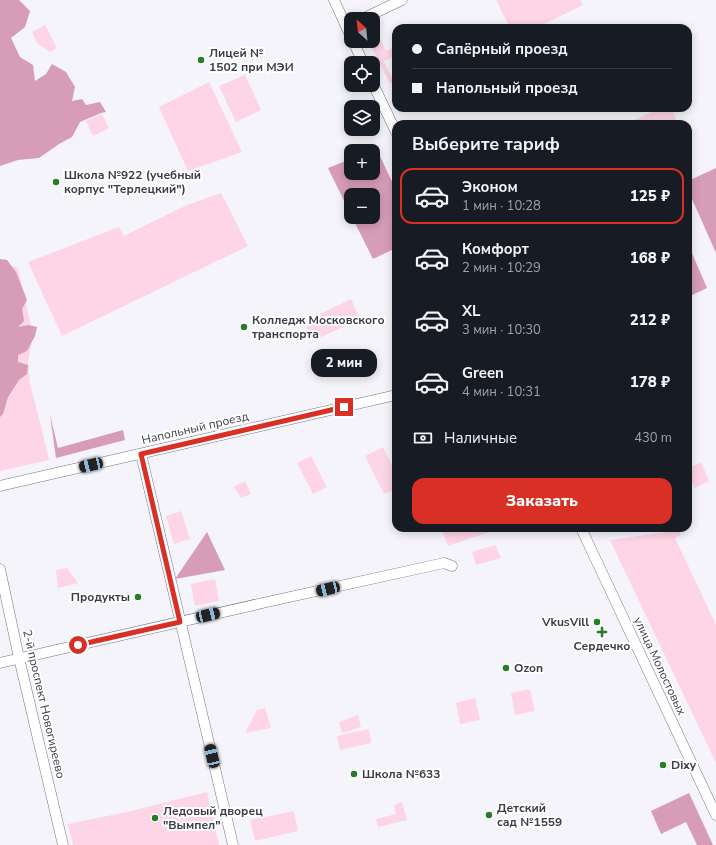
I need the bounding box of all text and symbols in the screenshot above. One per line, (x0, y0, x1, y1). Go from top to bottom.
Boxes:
north arrow (344, 12, 380, 48)
map controls (344, 12, 380, 224)
text: Сапёрный проезд (436, 39, 568, 59)
place label: Лицей № 1502 при МЭИ (209, 45, 294, 75)
marker: Лицей № 1502 при МЭИ (196, 55, 206, 65)
button: locate (344, 56, 380, 92)
text: Напольный проезд (436, 78, 578, 98)
button: layers (344, 100, 380, 136)
text: Выберите тариф (412, 132, 560, 156)
button: + (344, 144, 380, 180)
place label: Школа №922 (учебный корпус "Терлецкий") (64, 167, 201, 197)
marker: Школа №922 (учебный корпус "Терлецкий") (51, 177, 61, 187)
text: Эконом (462, 177, 518, 197)
icon: car (414, 178, 450, 214)
text: 125 ₽ (630, 186, 670, 206)
button: − (344, 188, 380, 224)
text: 1 мин · 10:28 (462, 197, 541, 215)
text: Комфорт (462, 239, 529, 259)
icon: car (414, 240, 450, 276)
text: 168 ₽ (630, 248, 670, 268)
text: 2 мин · 10:29 (462, 259, 541, 277)
text: XL (462, 301, 481, 321)
icon: car (414, 302, 450, 338)
text: 212 ₽ (630, 310, 670, 330)
place label: Колледж Московского транспорта (252, 312, 385, 342)
text: 3 мин · 10:30 (462, 321, 541, 339)
marker: Колледж Московского транспорта (239, 322, 249, 332)
callout: 2 мин (311, 349, 377, 377)
text: 2 мин (326, 354, 362, 372)
text: Green (462, 363, 504, 383)
icon: car (414, 364, 450, 400)
text: 178 ₽ (630, 372, 670, 392)
text: 4 мин · 10:31 (462, 383, 541, 401)
route end (335, 398, 353, 416)
street label: Напольный проезд (140, 408, 250, 448)
icon: cash (412, 427, 434, 449)
text: Наличные (444, 428, 517, 448)
text: 430 m (634, 429, 672, 447)
car (78, 456, 104, 474)
button: Заказать (412, 478, 672, 524)
car (315, 580, 341, 598)
place label: Продукты (71, 589, 130, 605)
marker: Продукты (133, 592, 143, 602)
car (195, 606, 221, 624)
place label: VkusVill (541, 614, 589, 630)
street label: улица Молостовых (630, 614, 690, 718)
marker: VkusVill (592, 617, 602, 627)
marker: Сердечко (597, 627, 607, 637)
street label: 2-й проспект Новогиреево (19, 628, 69, 780)
route start (69, 636, 87, 654)
place label: Сердечко (574, 638, 630, 654)
place label: Ozon (514, 660, 543, 676)
marker: Ozon (501, 663, 511, 673)
car (203, 743, 221, 769)
place label: Dixy (671, 757, 697, 773)
marker: Dixy (658, 760, 668, 770)
place label: Школа №633 (362, 766, 440, 782)
marker: Школа №633 (349, 769, 359, 779)
place label: Детский сад №1559 (497, 800, 562, 830)
place label: Ледовый дворец "Вымпел" (163, 803, 263, 833)
marker: Детский сад №1559 (484, 810, 494, 820)
marker: Ледовый дворец "Вымпел" (150, 813, 160, 823)

